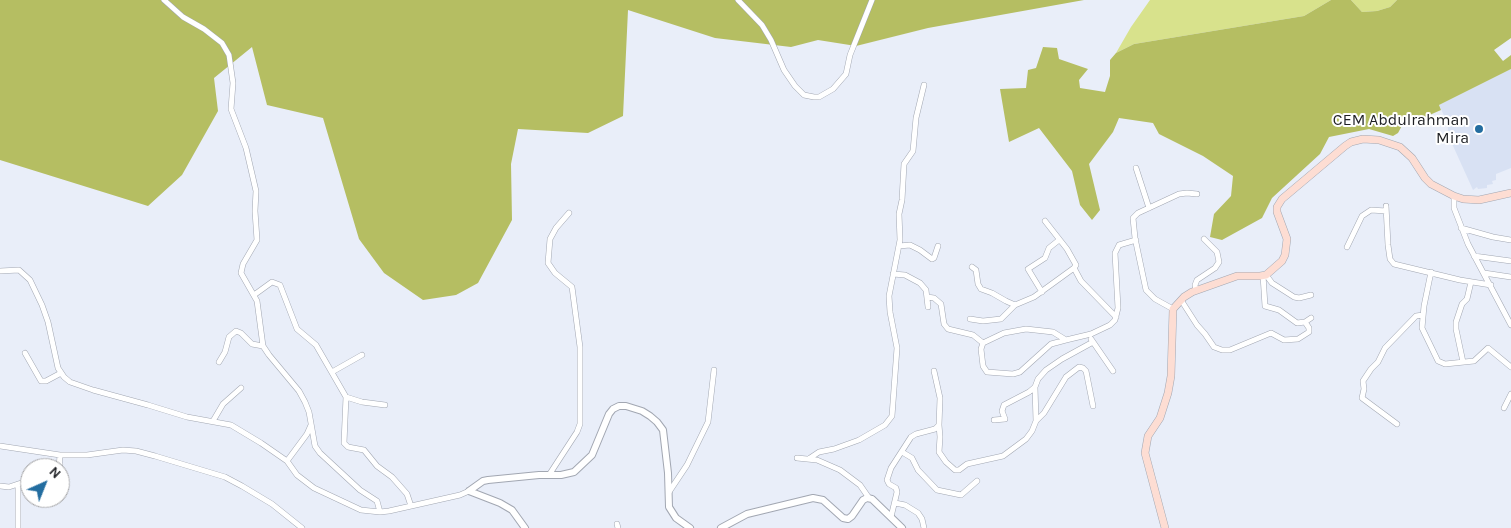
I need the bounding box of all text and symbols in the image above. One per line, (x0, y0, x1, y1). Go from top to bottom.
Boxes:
place label: CEM Abdulrahman Mira (1333, 110, 1469, 148)
marker: CEM Abdulrahman Mira (1473, 123, 1485, 135)
north arrow (20, 458, 70, 508)
text: N (46, 463, 65, 482)

